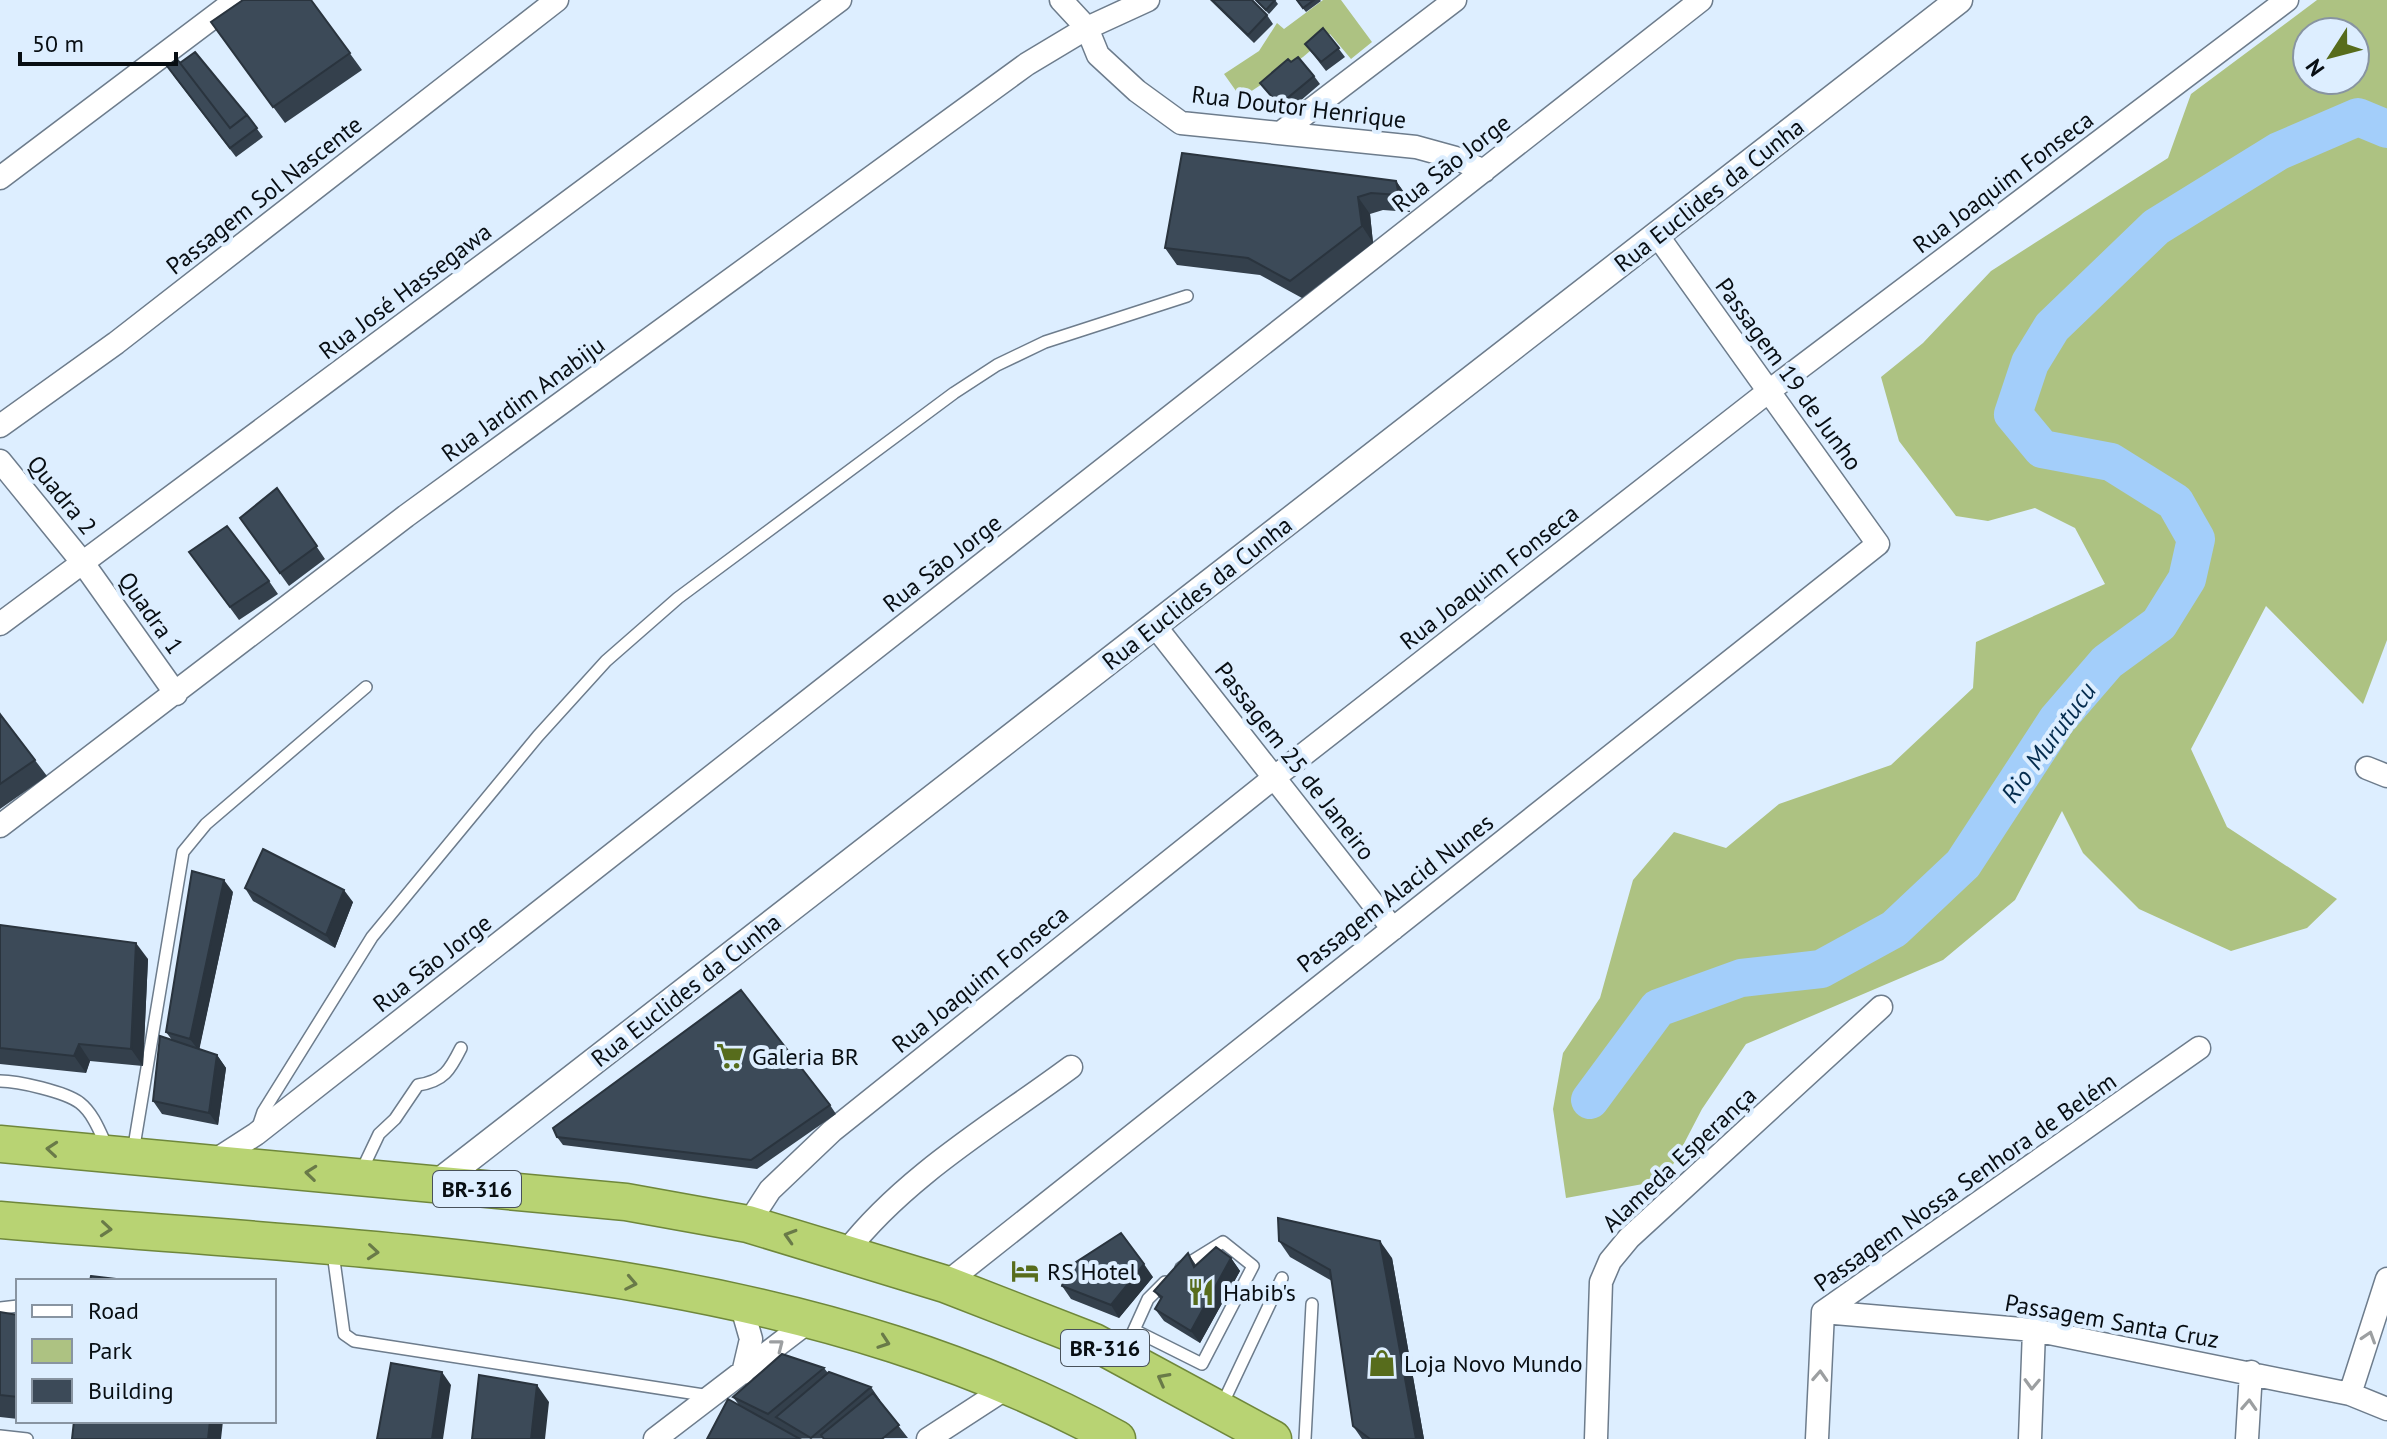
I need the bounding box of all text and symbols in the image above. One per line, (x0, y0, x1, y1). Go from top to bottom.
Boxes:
scale bar (20, 16, 176, 66)
north arrow (2291, 16, 2371, 96)
text: 50 m (32, 28, 84, 59)
text: N (2299, 54, 2330, 82)
street label: Rua Doutor Henrique (1190, 78, 1408, 136)
street label: Rua Joaquim Fonseca (1906, 104, 2100, 260)
street label: Rua São Jorge (1385, 107, 1517, 219)
street label: Passagem Sol Nascente (160, 109, 368, 281)
street label: Rua Euclides da Cunha (1608, 111, 1810, 279)
street label: Rua José Hassegawa (312, 216, 498, 366)
street label: Passagem 19 de Junho (1709, 272, 1869, 476)
street label: Rua Jardim Anabiju (435, 329, 611, 469)
street label: Quadra 2 (20, 449, 104, 541)
street label: Rua Joaquim Fonseca (1393, 498, 1585, 656)
street label: Rua São Jorge (876, 507, 1008, 619)
street label: Rua Euclides da Cunha (1096, 509, 1298, 677)
street label: Quadra 1 (111, 566, 191, 660)
street label: Passagem 25 de Janeiro (1208, 656, 1382, 866)
water label: Rio Murutucu (1993, 675, 2103, 809)
street label: Passagem Alacid Nunes (1291, 807, 1499, 979)
street label: Rua Joaquim Fonseca (885, 898, 1075, 1060)
street label: Rua Euclides da Cunha (585, 906, 787, 1074)
street label: Rua São Jorge (366, 907, 498, 1019)
supermarket icon: Galeria BR (715, 1041, 745, 1071)
place label: Galeria BR (752, 1041, 859, 1072)
street label: Passagem Nossa Senhora de Belém (1808, 1065, 2122, 1299)
street label: Alameda Esperança (1595, 1079, 1763, 1239)
one-way arrow (45, 1141, 58, 1158)
one-way arrow (304, 1165, 317, 1182)
road number: BR-316 (433, 1171, 521, 1207)
one-way arrow (100, 1220, 113, 1237)
one-way arrow (783, 1229, 797, 1245)
one-way arrow (367, 1244, 380, 1261)
hotel icon: RS Hotel (1010, 1256, 1040, 1286)
place label: RS Hotel (1047, 1256, 1137, 1287)
one-way arrow (625, 1274, 638, 1291)
restaurant icon: Habib's (1186, 1277, 1216, 1307)
place label: Habib's (1223, 1277, 1296, 1308)
legend (16, 1279, 276, 1423)
street label: Passagem Santa Cruz (2002, 1287, 2222, 1355)
text: Road (88, 1295, 139, 1326)
road number: BR-316 (1061, 1330, 1149, 1366)
one-way arrow (2360, 1330, 2376, 1344)
one-way arrow (876, 1333, 890, 1349)
text: Park (88, 1335, 133, 1366)
one-way arrow (769, 1341, 784, 1355)
shop icon: Loja Novo Mundo (1367, 1348, 1397, 1378)
place label: Loja Novo Mundo (1404, 1348, 1583, 1379)
one-way arrow (1811, 1369, 1828, 1382)
one-way arrow (1157, 1373, 1171, 1388)
text: Building (88, 1375, 174, 1406)
one-way arrow (2024, 1378, 2041, 1391)
one-way arrow (2240, 1399, 2257, 1412)

